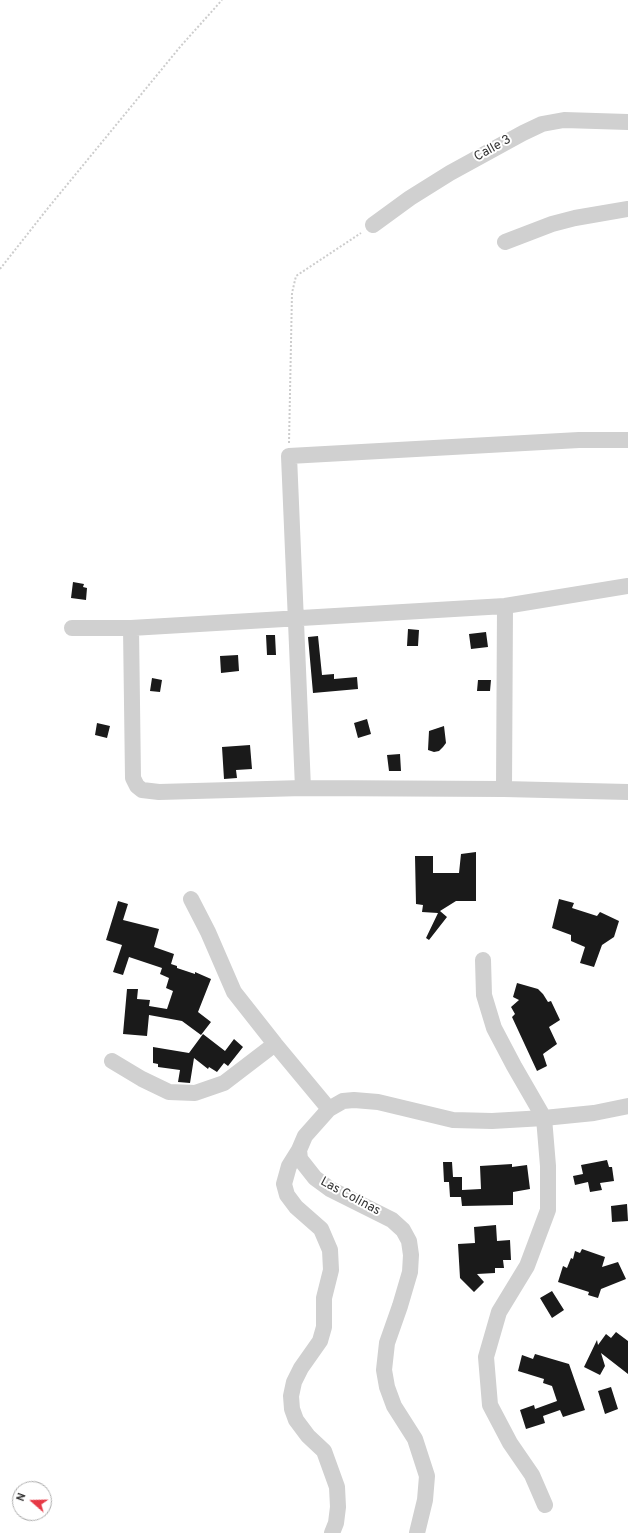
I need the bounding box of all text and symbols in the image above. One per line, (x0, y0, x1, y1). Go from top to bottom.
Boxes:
street label: Calle 3 (472, 132, 514, 166)
street label: Las Colinas (317, 1175, 383, 1219)
north arrow (12, 1481, 52, 1521)
text: N (14, 1491, 30, 1503)

